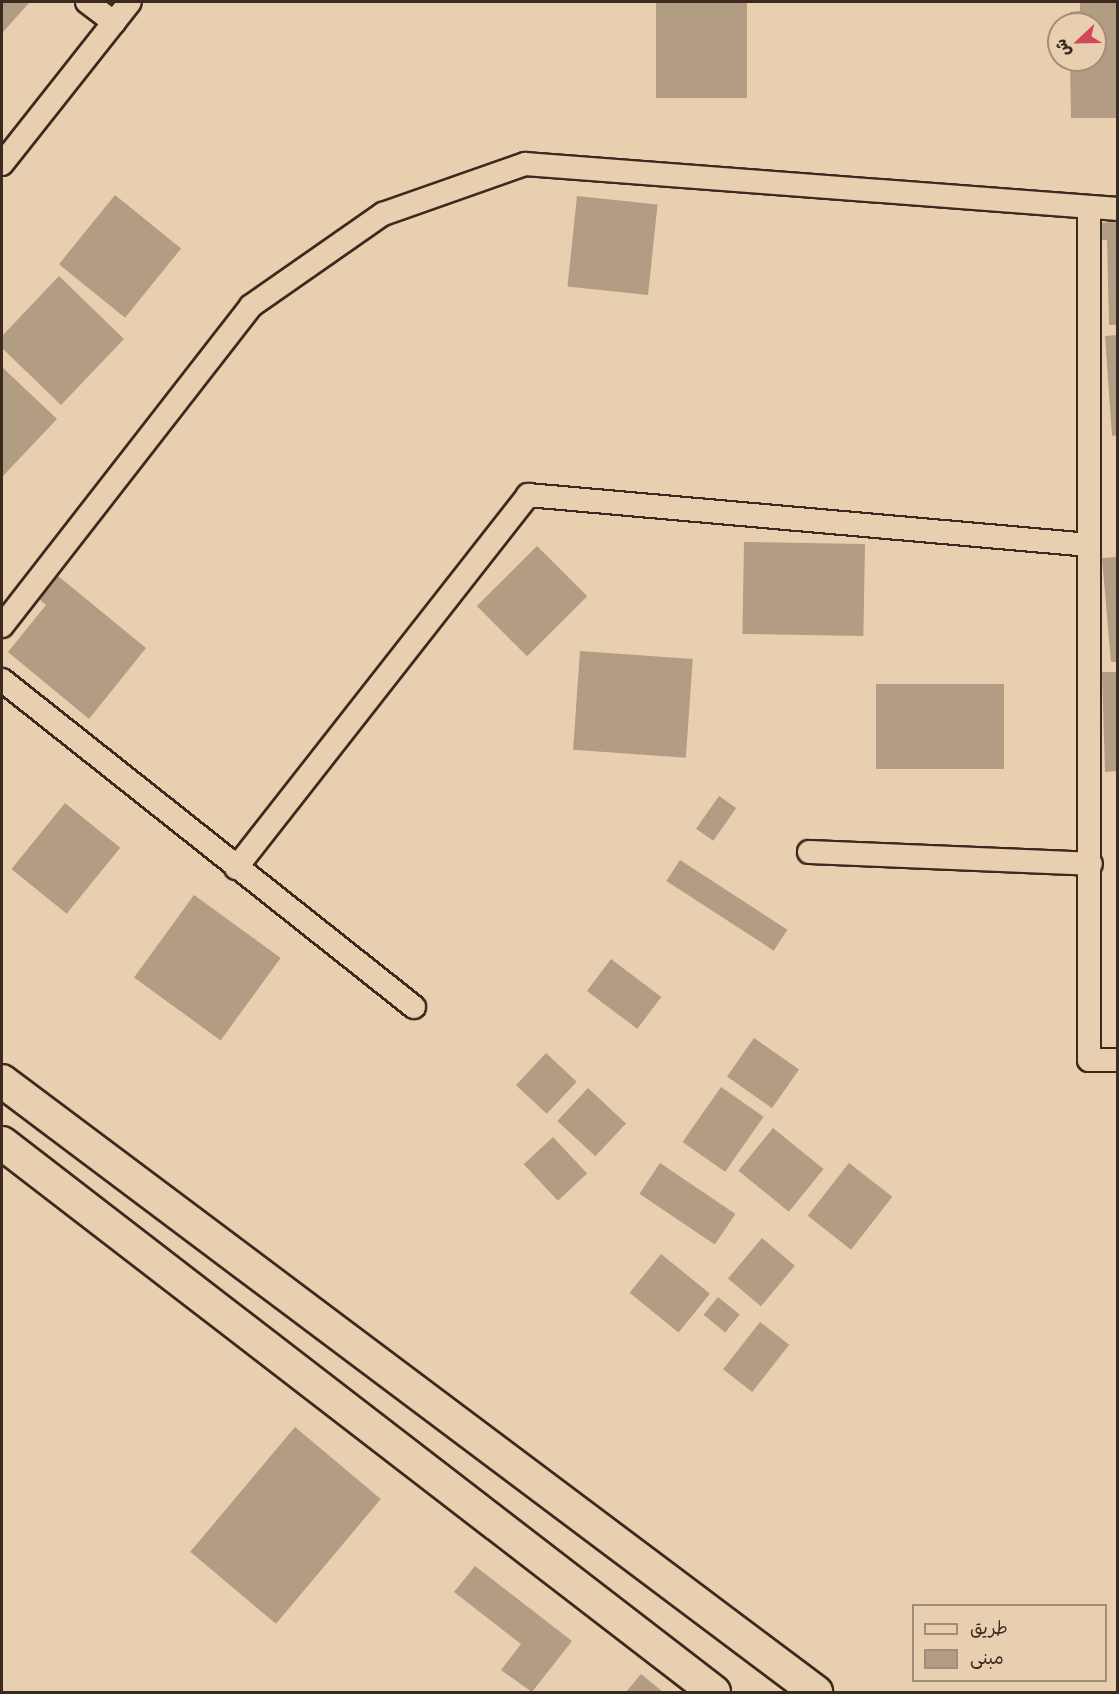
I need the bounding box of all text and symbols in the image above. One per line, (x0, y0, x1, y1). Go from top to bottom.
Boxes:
north arrow (1047, 12, 1107, 72)
text: ش (1050, 36, 1075, 60)
legend (912, 1604, 1107, 1682)
text: طريق (970, 1616, 1008, 1639)
text: مبنى (970, 1646, 1004, 1669)

